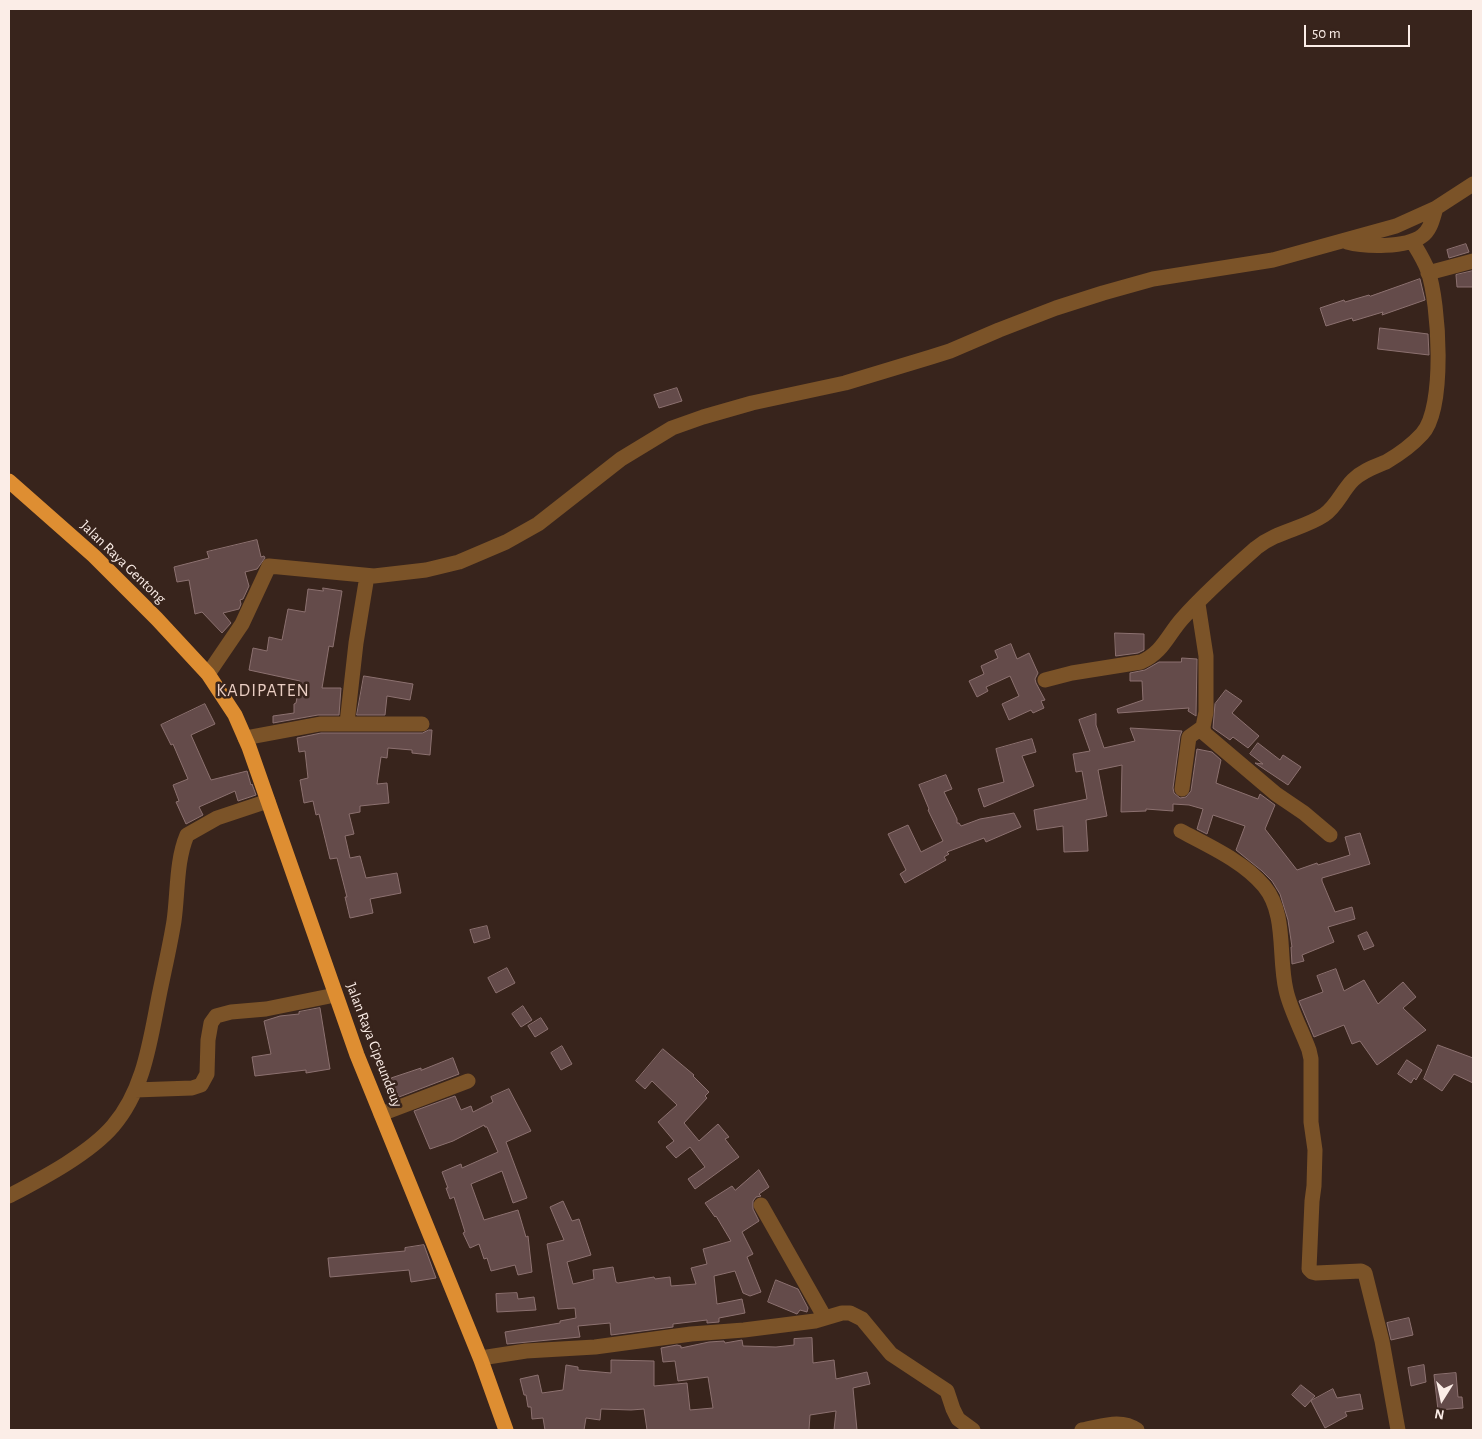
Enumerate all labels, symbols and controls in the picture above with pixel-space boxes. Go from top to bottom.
scale bar [1307,15,1413,47]
text: 50 m [1312,26,1341,41]
street label: Jalan Raya Gentong [76,516,170,608]
district label: KADIPATEN [215,680,311,702]
street label: Jalan Raya Cipeundeuy [342,980,406,1110]
north arrow [1417,1374,1467,1424]
text: N [1433,1406,1445,1422]

